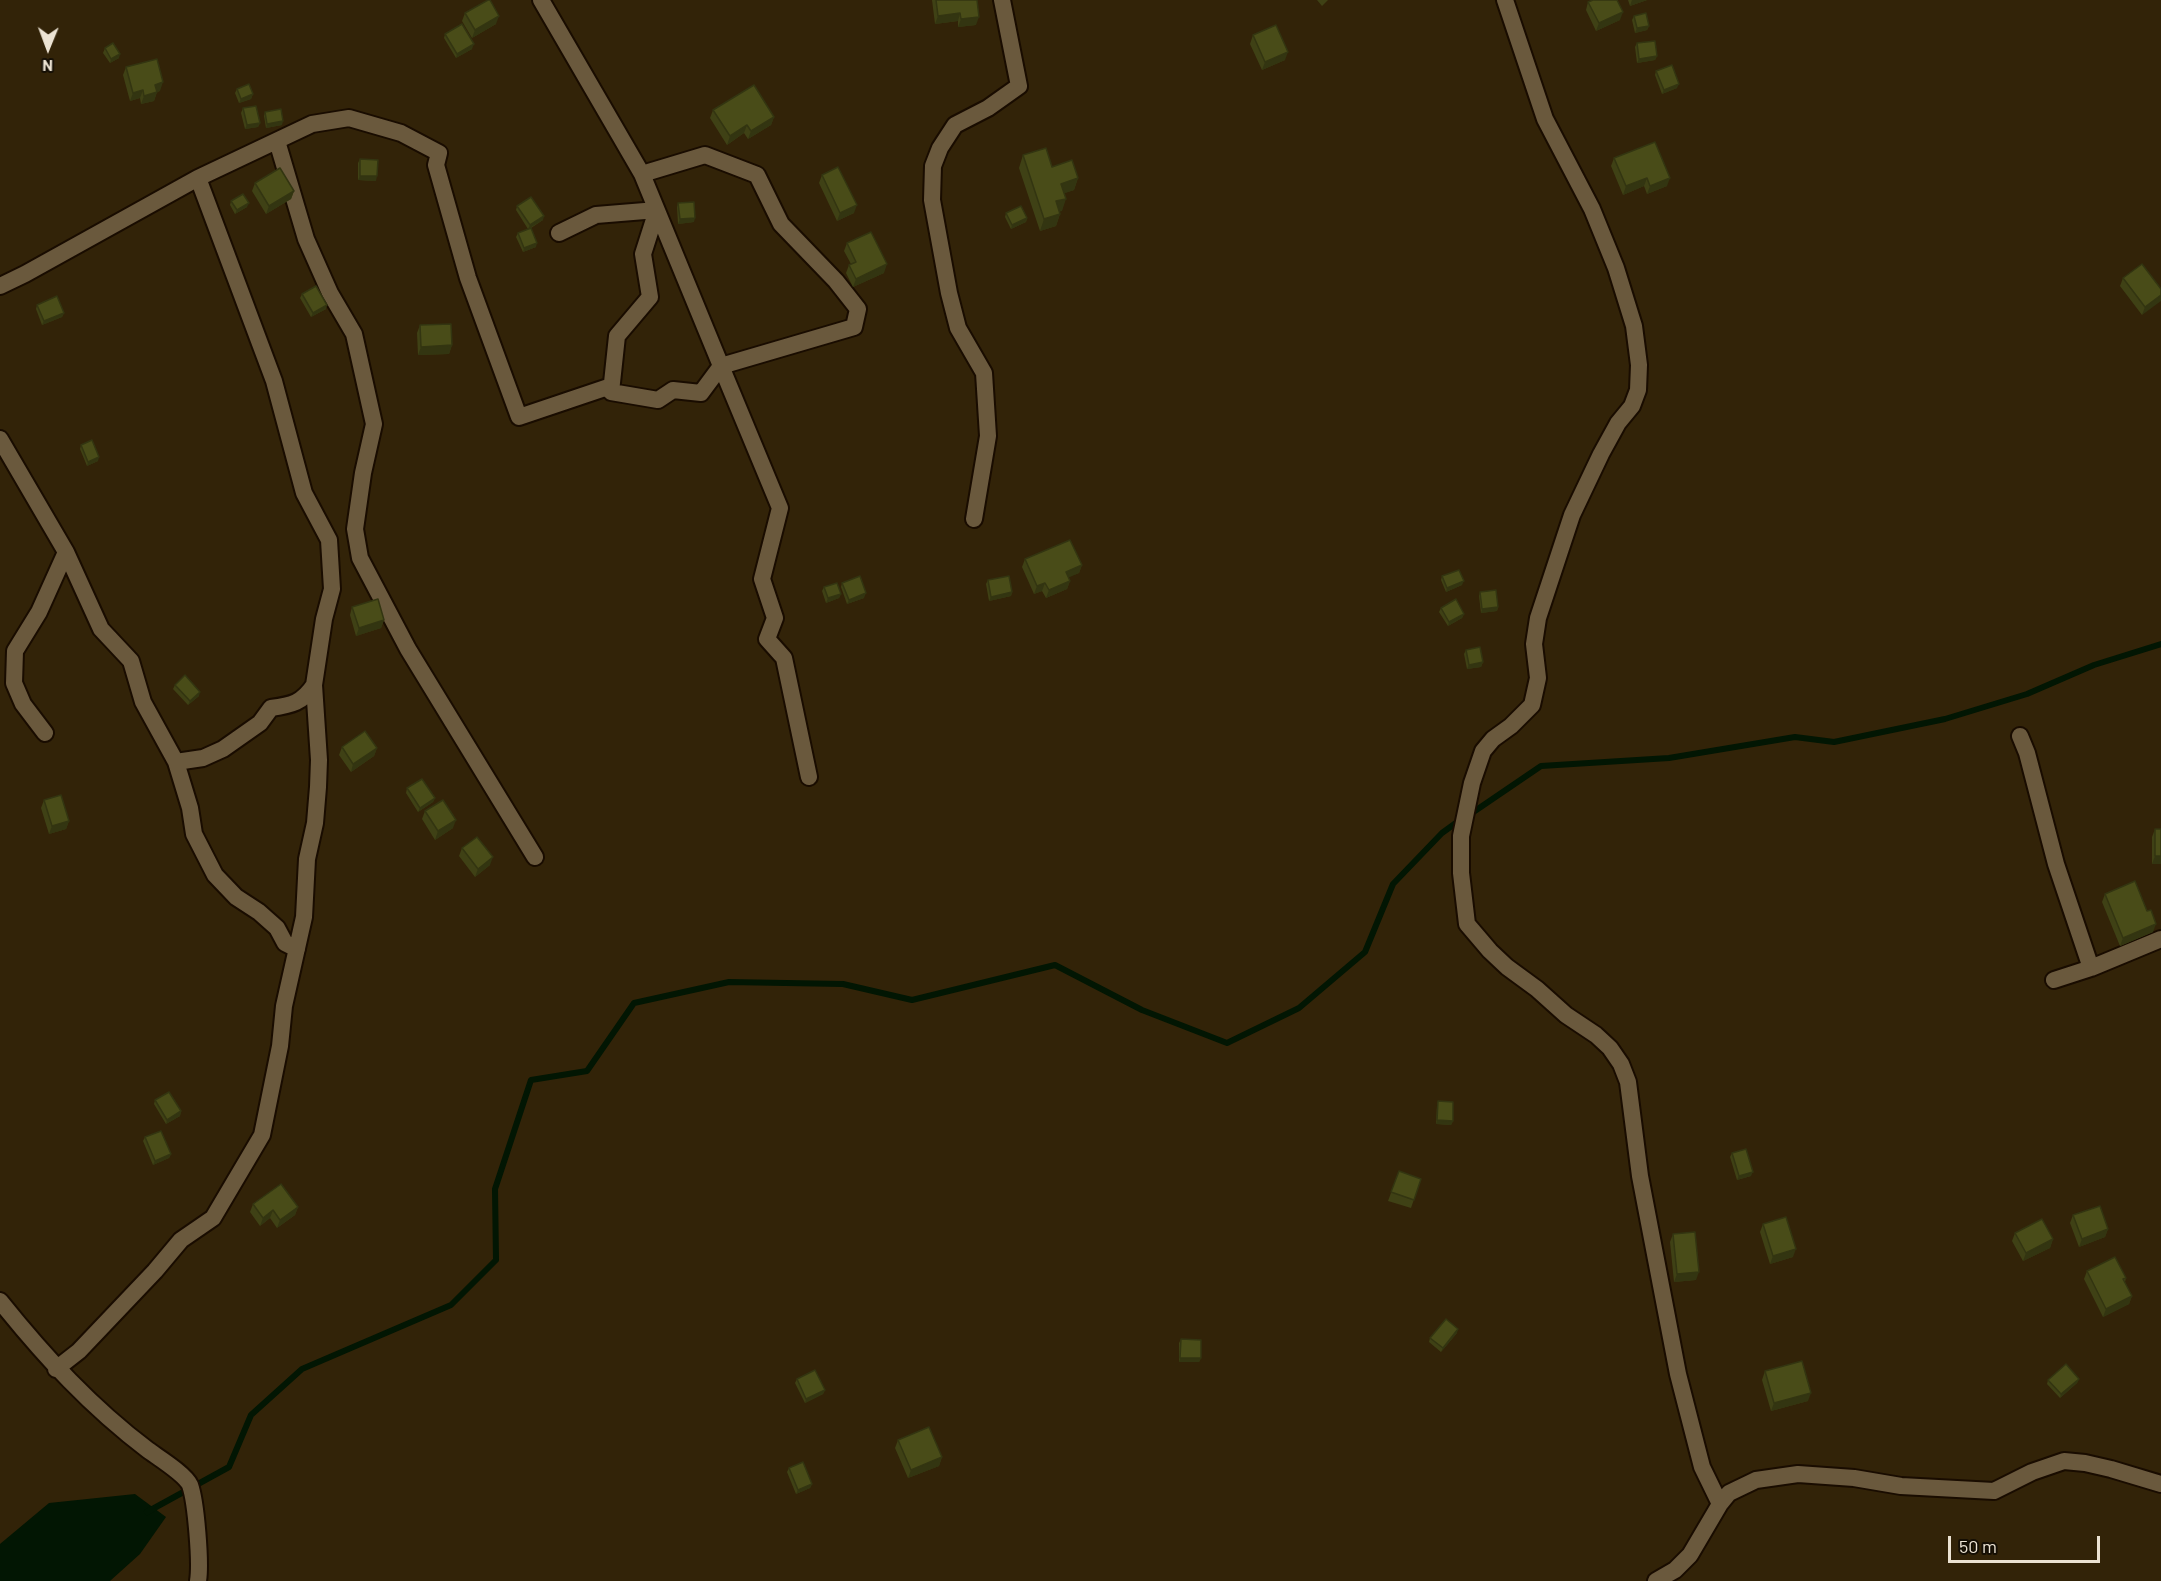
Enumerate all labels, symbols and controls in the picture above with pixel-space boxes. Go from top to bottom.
north arrow [18,18,78,78]
text: N [42,57,53,76]
scale bar [1951,1524,2102,1562]
text: 50 m [1959,1535,1997,1557]

